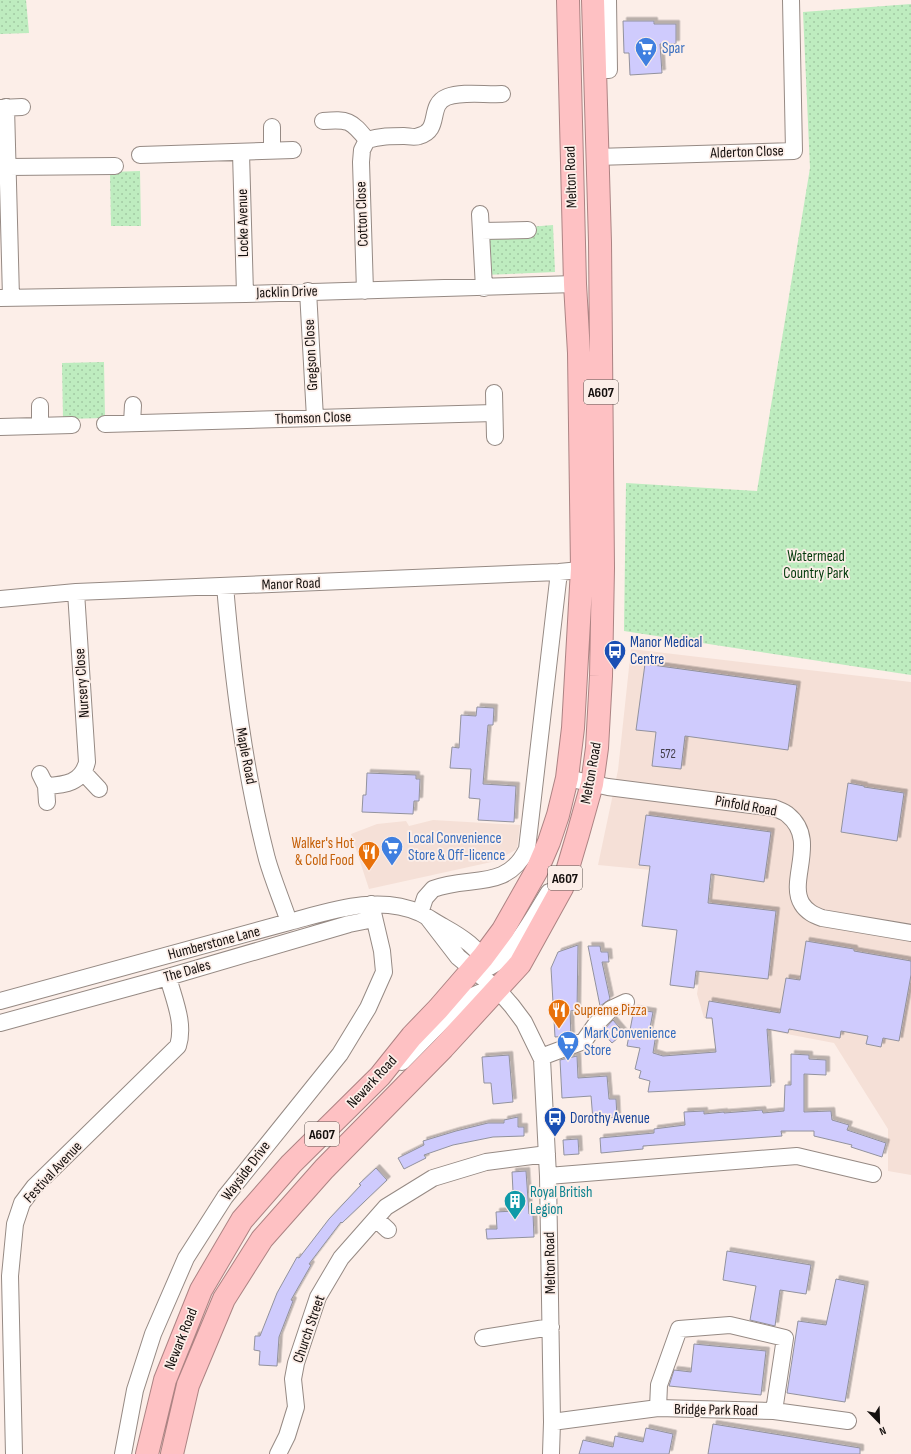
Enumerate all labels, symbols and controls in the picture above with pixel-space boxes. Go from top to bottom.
supermarket icon: Spar [633,35,659,68]
place label: Spar [662,39,685,58]
street label: Alderton Close [709,141,784,163]
street label: Melton Road [560,146,582,208]
street label: Cotton Close [351,181,373,247]
street label: Locke Avenue [233,189,253,257]
street label: Jacklin Drive [255,281,318,303]
street label: Gregson Close [300,319,322,391]
road number: A607 [584,380,618,404]
street label: Thomson Close [275,407,351,429]
park label: Watermead Country Park [783,547,849,583]
street label: Manor Road [261,573,321,595]
place label: Manor Medical Centre [630,633,702,669]
bus stop icon: Manor Medical Centre [602,638,628,671]
street label: Nursery Close [70,648,94,718]
street label: Maple Road [231,726,261,786]
street label: Melton Road [576,741,606,805]
house number: 572 [660,746,676,762]
street label: Pinfold Road [714,791,778,821]
place label: Local Convenience Store & Off-licence [408,829,505,865]
place label: Walker's Hot & Cold Food [292,834,354,870]
supermarket icon: Local Convenience Store & Off-licence [379,834,405,867]
restaurant icon: Walker's Hot & Cold Food [356,839,382,872]
road number: A607 [548,866,582,890]
street label: Humberstone Lane [166,922,262,964]
street label: The Dales [161,955,213,987]
restaurant icon: Supreme Pizza [546,997,572,1030]
place label: Supreme Pizza [574,1001,647,1020]
place label: Mark Convenience Store [584,1024,676,1060]
supermarket icon: Mark Convenience Store [555,1029,581,1062]
street label: Newark Road [343,1052,401,1112]
bus stop icon: Dorothy Avenue [542,1105,568,1138]
place label: Dorothy Avenue [570,1109,650,1128]
road number: A607 [305,1122,339,1146]
street label: Festival Avenue [20,1137,86,1207]
street label: Wayside Drive [217,1137,275,1205]
place label: Royal British Legion [530,1183,592,1219]
building icon: Royal British Legion [502,1188,528,1221]
street label: Melton Road [540,1232,560,1294]
street label: Church Street [289,1292,330,1365]
street label: Newark Road [160,1305,202,1373]
street label: Bridge Park Road [674,1400,758,1420]
north arrow [859,1402,899,1442]
text: N [877,1424,888,1438]

